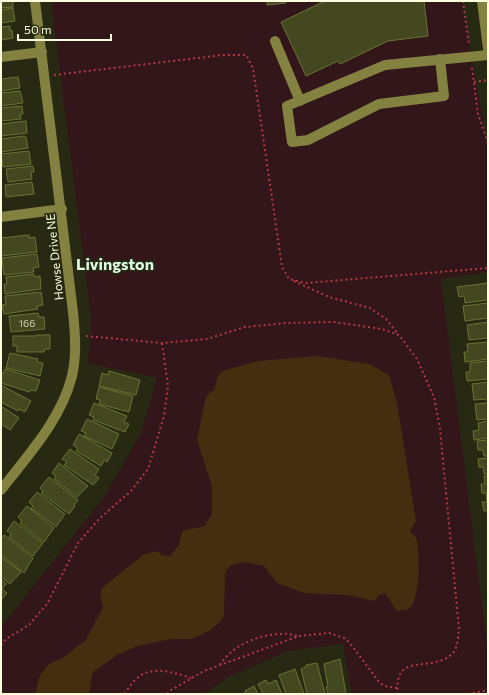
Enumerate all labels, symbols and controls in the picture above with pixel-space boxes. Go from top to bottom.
scale bar [18,16,111,42]
text: 50 m [24,22,52,36]
street label: Howse Drive NE [42,213,66,301]
district label: Livingston [76,254,154,273]
house number: 166 [19,317,35,329]

